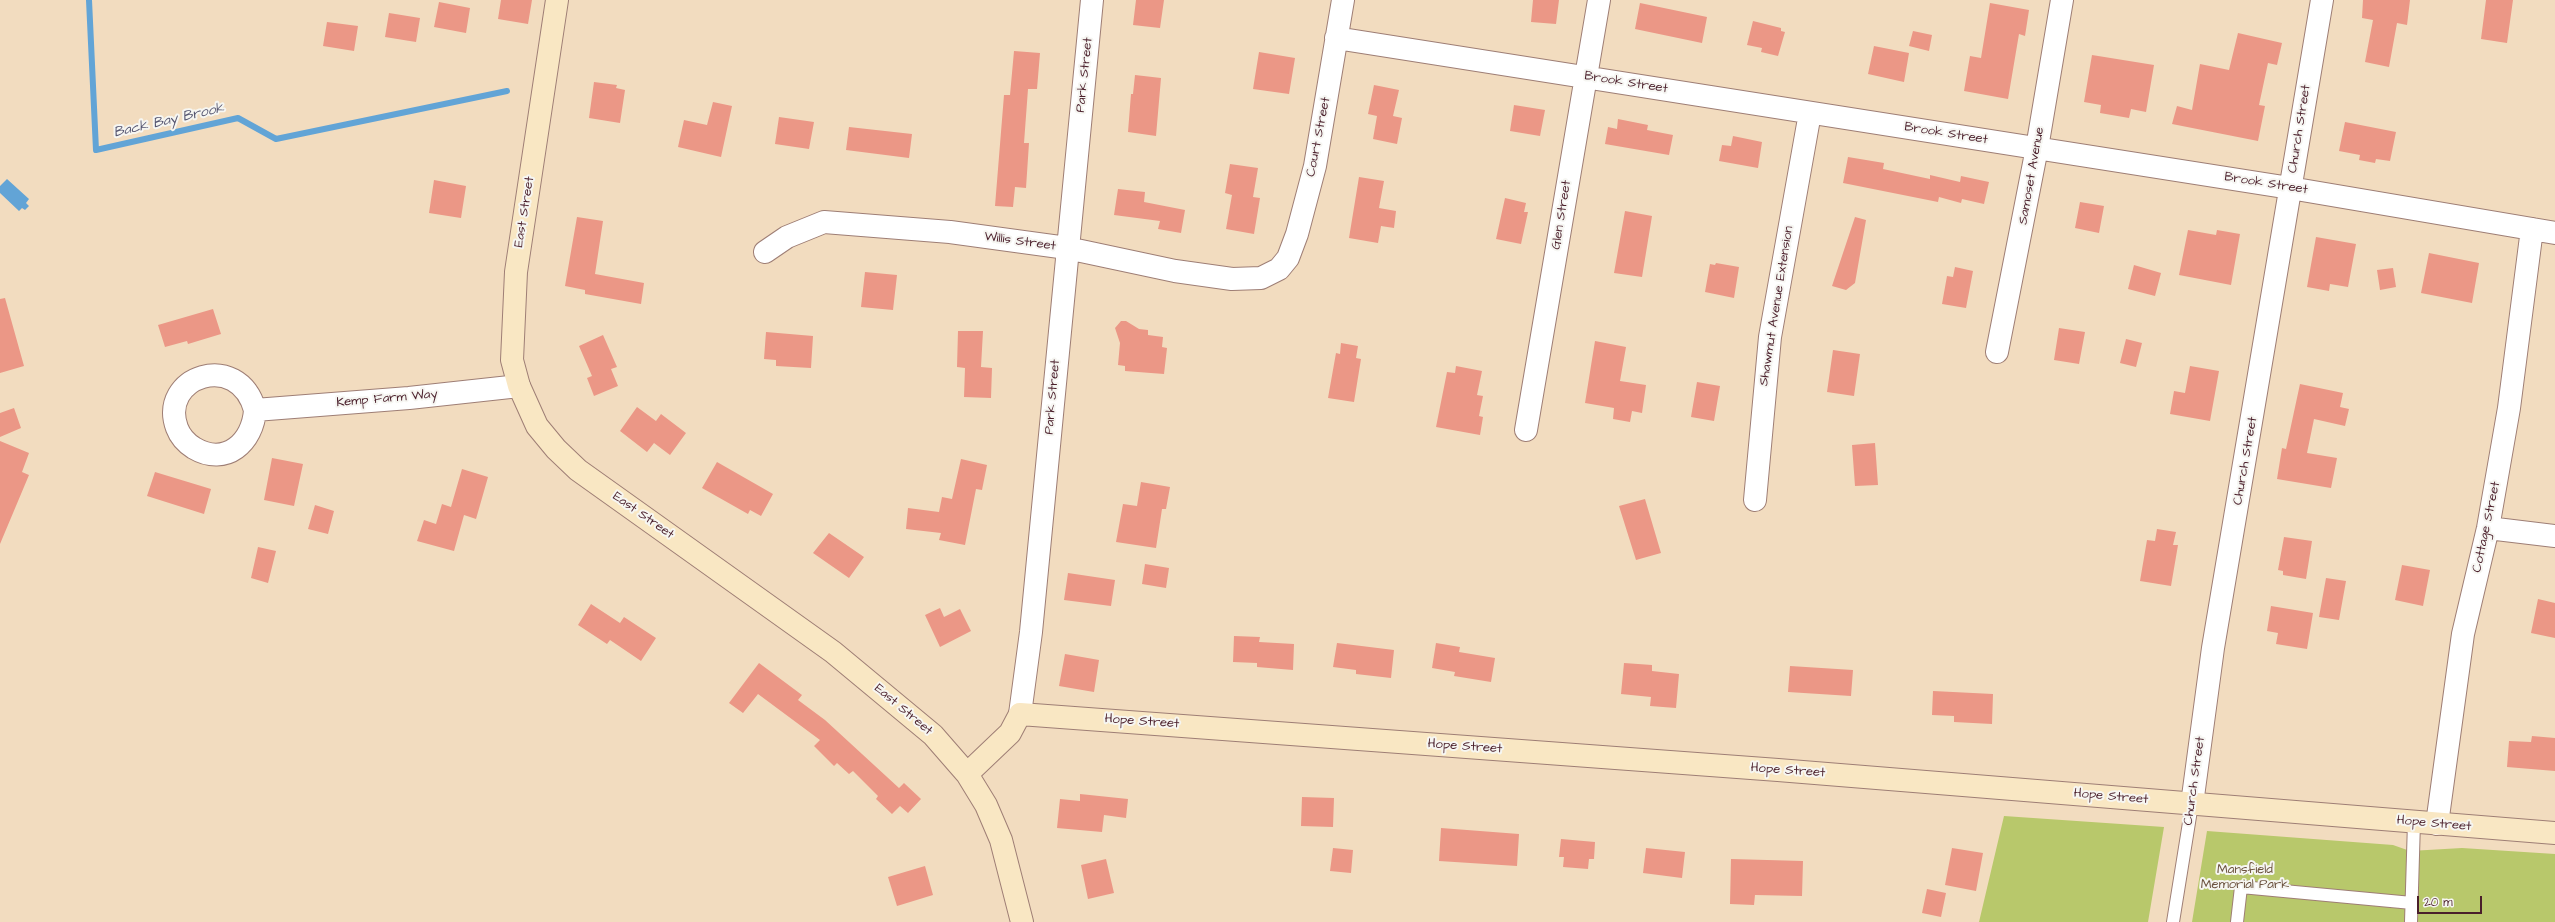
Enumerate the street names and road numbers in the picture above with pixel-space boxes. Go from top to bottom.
street label: Park Street [1073,37,1097,113]
street label: Brook Street [1583,69,1669,97]
street label: Church Street [2285,84,2315,174]
street label: Court Street [1304,96,1334,178]
street label: Brook Street [1903,120,1989,148]
street label: Samoset Avenue [2016,126,2048,226]
street label: Brook Street [2223,170,2309,198]
street label: East Street [512,176,538,248]
street label: Glen Street [1549,179,1575,251]
street label: Shawmut Avenue Extension [1757,225,1797,387]
street label: Willis Street [983,229,1057,255]
street label: Park Street [1042,359,1064,435]
street label: Kemp Farm Way [336,387,438,411]
street label: Church Street [2231,416,2261,506]
street label: Cottage Street [2470,480,2504,574]
street label: East Street [609,489,677,543]
street label: East Street [871,681,935,739]
street label: Hope Street [1104,712,1180,732]
street label: Church Street [2181,736,2209,826]
street label: Hope Street [1427,737,1503,757]
street label: Hope Street [1750,761,1826,781]
street label: Hope Street [2073,786,2149,808]
street label: Hope Street [2396,813,2472,835]

